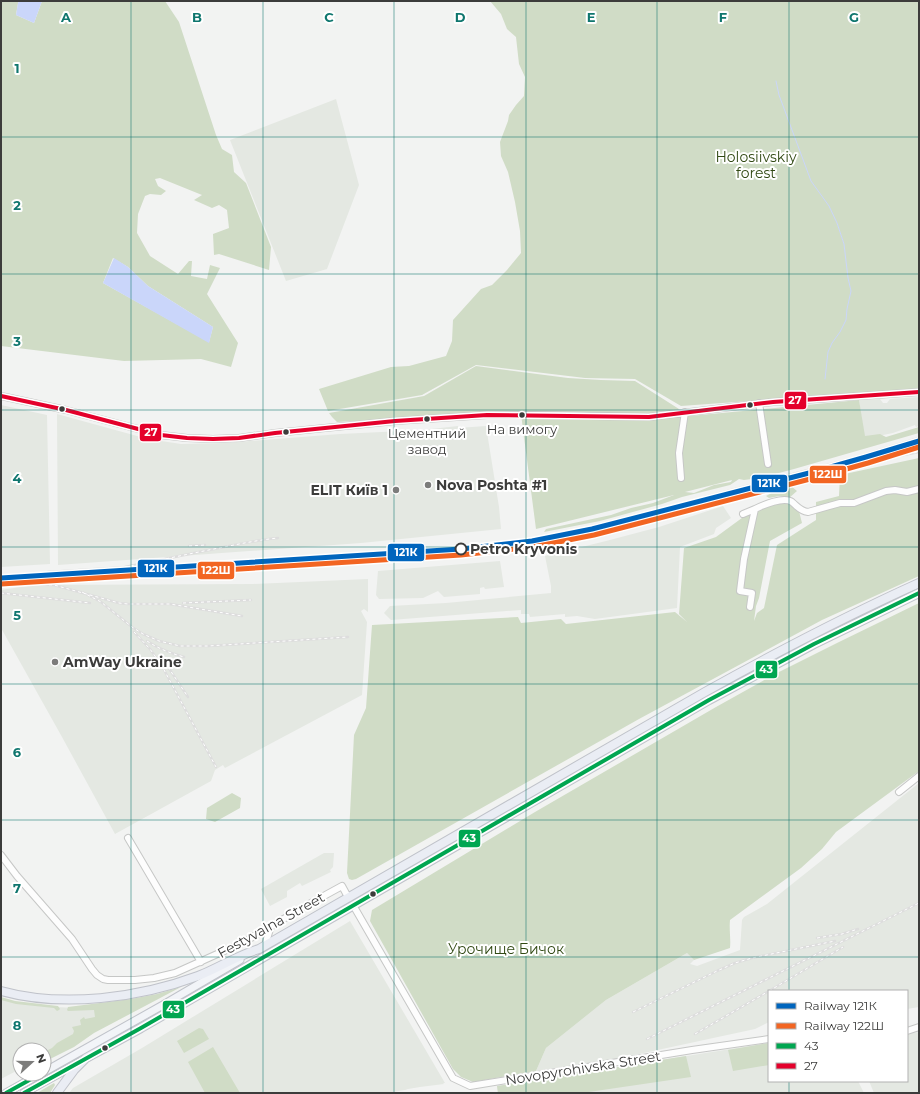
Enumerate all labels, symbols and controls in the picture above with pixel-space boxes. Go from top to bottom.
text: A [60,9,72,25]
text: B [192,9,202,25]
text: C [324,9,334,25]
text: D [455,9,466,25]
text: E [587,9,596,25]
text: F [719,9,727,25]
text: G [849,9,859,25]
text: 1 [14,60,20,76]
park label: Holosiivskiy forest [715,148,797,182]
text: 2 [13,197,21,213]
text: 3 [12,333,21,349]
line badge: 27 [784,391,807,410]
text: 27 [788,393,802,407]
unlabelled marker [745,400,755,410]
unlabelled marker [57,404,67,414]
marker: На вимогу [517,410,527,420]
marker: Цементний завод [422,414,432,424]
place label: На вимогу [487,421,558,437]
line badge: 27 [139,423,162,442]
text: 27 [144,425,158,439]
place label: Цементний завод [388,425,466,457]
unlabelled marker [281,427,291,437]
line badge: 122Ш [809,465,847,484]
text: 122Ш [813,467,843,481]
text: 4 [13,470,22,486]
line badge: 121К [751,474,788,493]
place label: Nova Poshta #1 [436,476,547,494]
text: 121К [757,476,781,490]
marker: Nova Poshta #1 [423,480,433,490]
place label: ELIT Київ 1 [310,481,388,499]
marker: ELIT Київ 1 [391,485,401,495]
place label: Petro Kryvonis [470,540,578,558]
marker: Petro Kryvonis [454,542,468,556]
line badge: 121К [387,543,425,562]
text: 121К [394,545,418,559]
line badge: 121К [137,559,175,578]
text: 121К [144,561,168,575]
line badge: 122Ш [197,561,235,580]
text: 122Ш [201,563,231,577]
text: 5 [13,607,21,623]
place label: AmWay Ukraine [62,653,182,671]
marker: AmWay Ukraine [50,657,60,667]
line badge: 43 [755,660,778,679]
text: 43 [759,662,773,676]
text: 6 [13,744,22,760]
line badge: 43 [458,829,481,848]
text: 43 [462,831,476,845]
text: 7 [13,880,21,896]
street label: Festyvalna Street [214,888,328,962]
unlabelled marker [368,889,378,899]
park label: Урочище Бичок [448,940,564,958]
legend [768,990,908,1082]
text: Railway 121К [804,998,877,1013]
line badge: 43 [162,1000,185,1019]
text: 43 [166,1002,180,1016]
text: 8 [13,1017,22,1033]
text: Railway 122Ш [804,1018,884,1033]
text: 43 [804,1038,819,1053]
north arrow [12,1042,52,1082]
unlabelled marker [100,1043,110,1053]
street label: Novopyrohivska Street [504,1047,662,1089]
text: N [33,1052,49,1065]
text: 27 [804,1058,818,1073]

